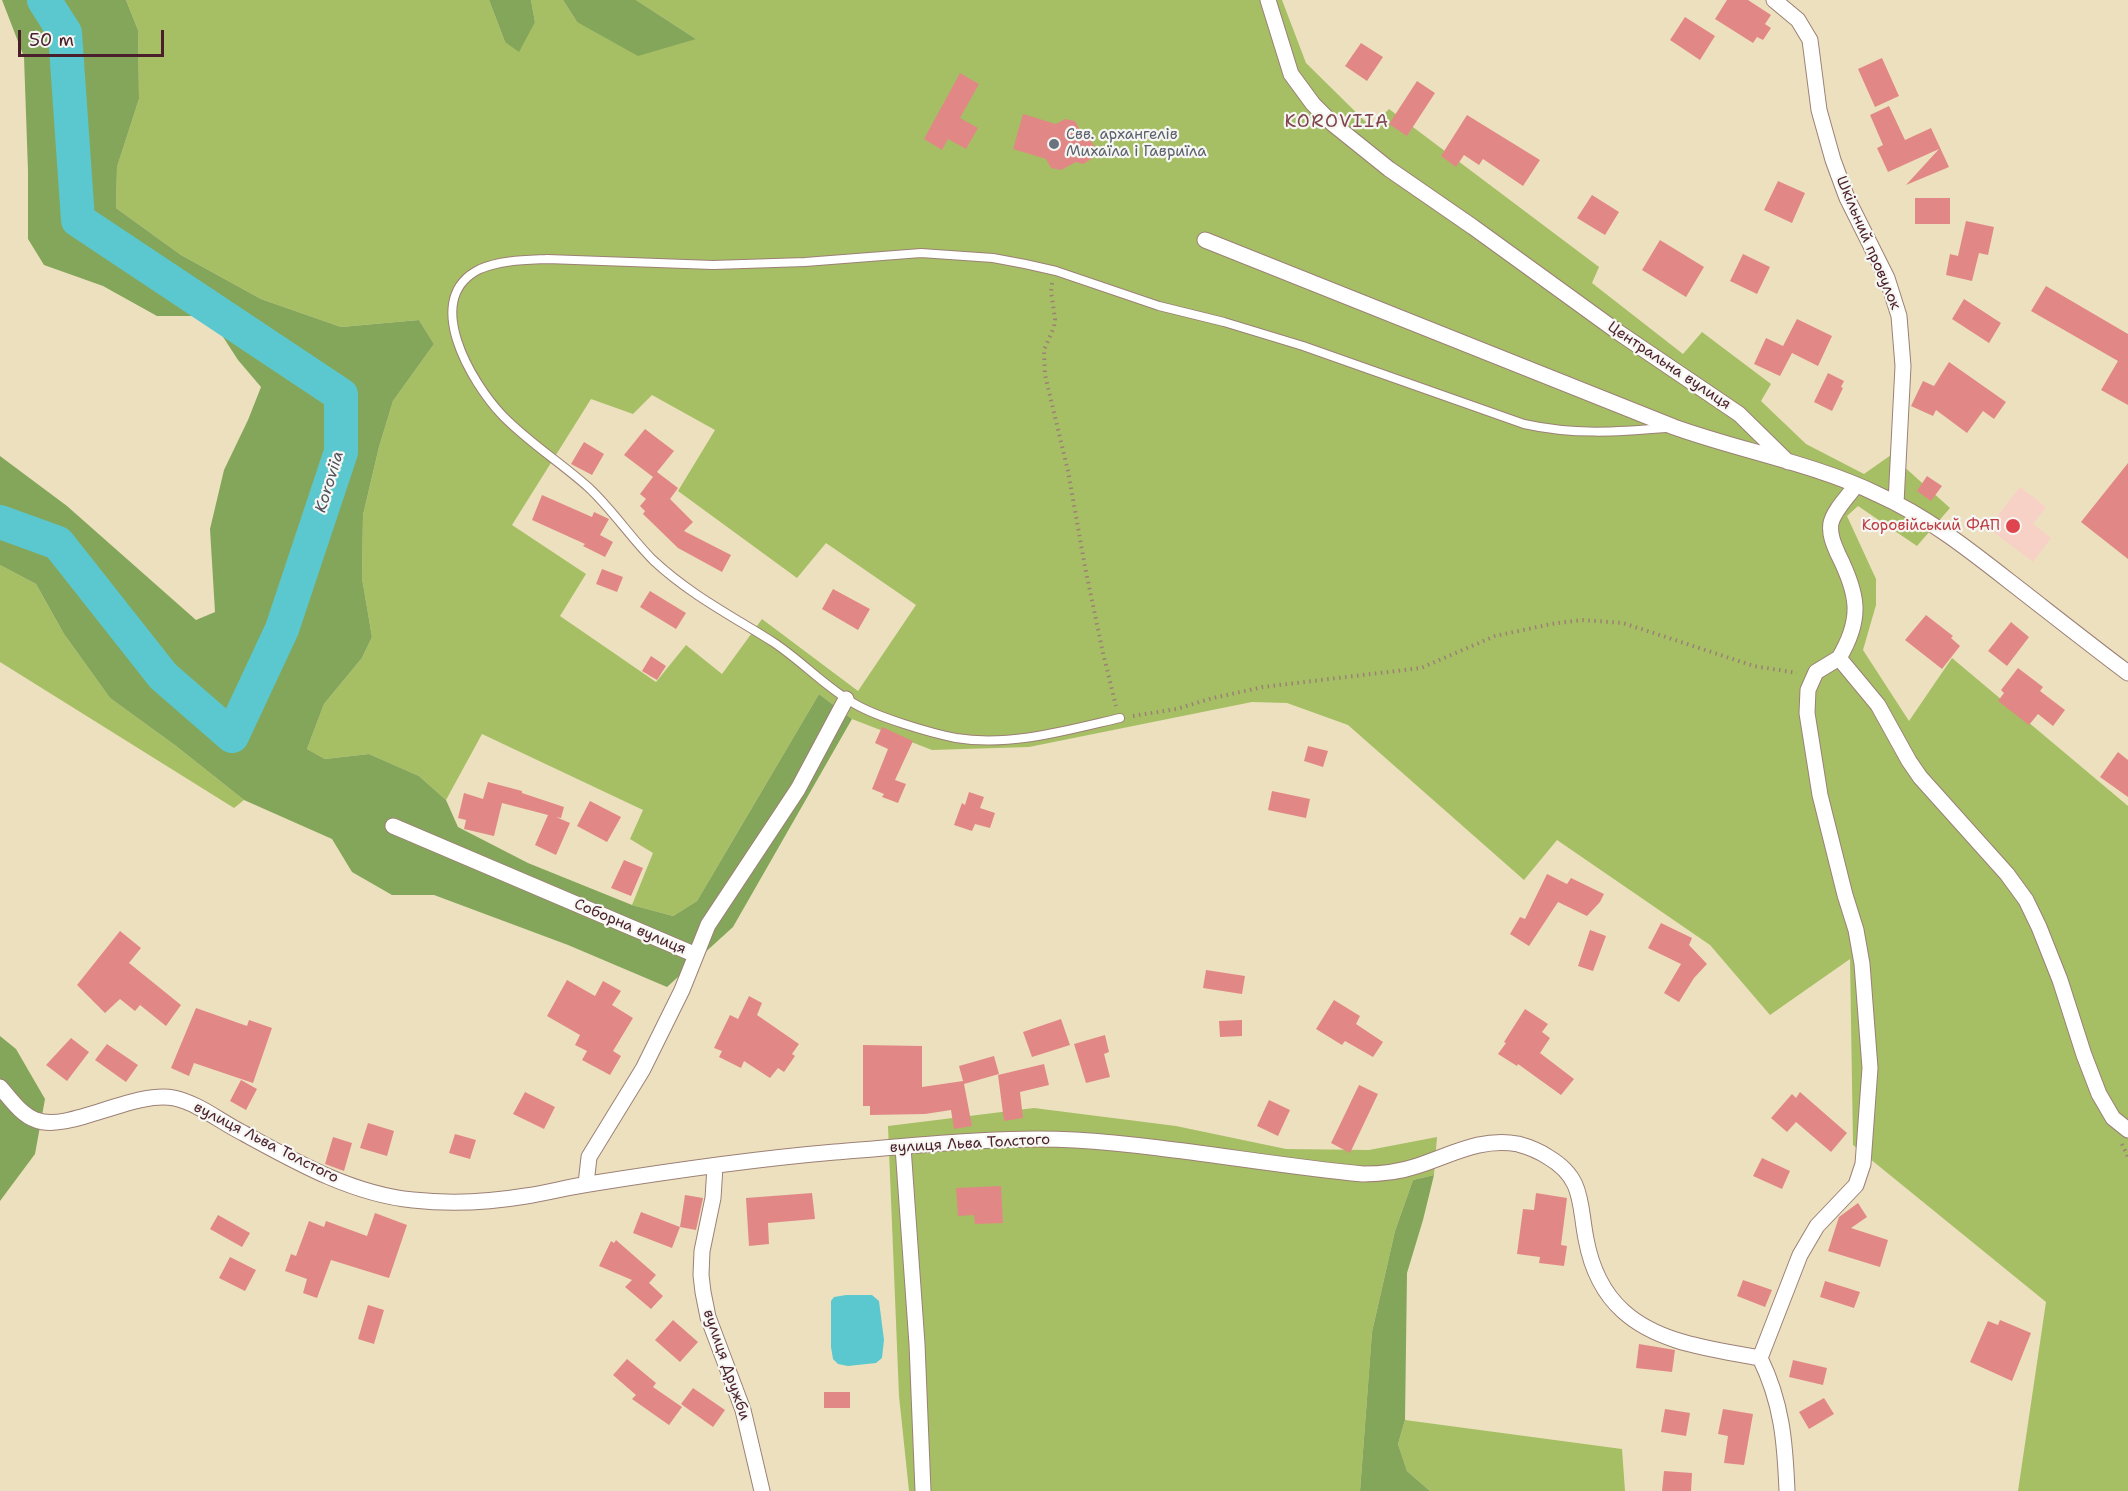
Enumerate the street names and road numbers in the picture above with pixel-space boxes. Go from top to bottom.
street label: Шкільний провулок [1832,173,1904,313]
street label: Центральна вулиця [1604,318,1734,414]
street label: Соборна вулиця [571,895,689,959]
street label: вулиця Льва Толстого [190,1099,342,1187]
street label: вулиця Льва Толстого [889,1131,1051,1157]
street label: вулиця Дружби [699,1307,753,1423]

